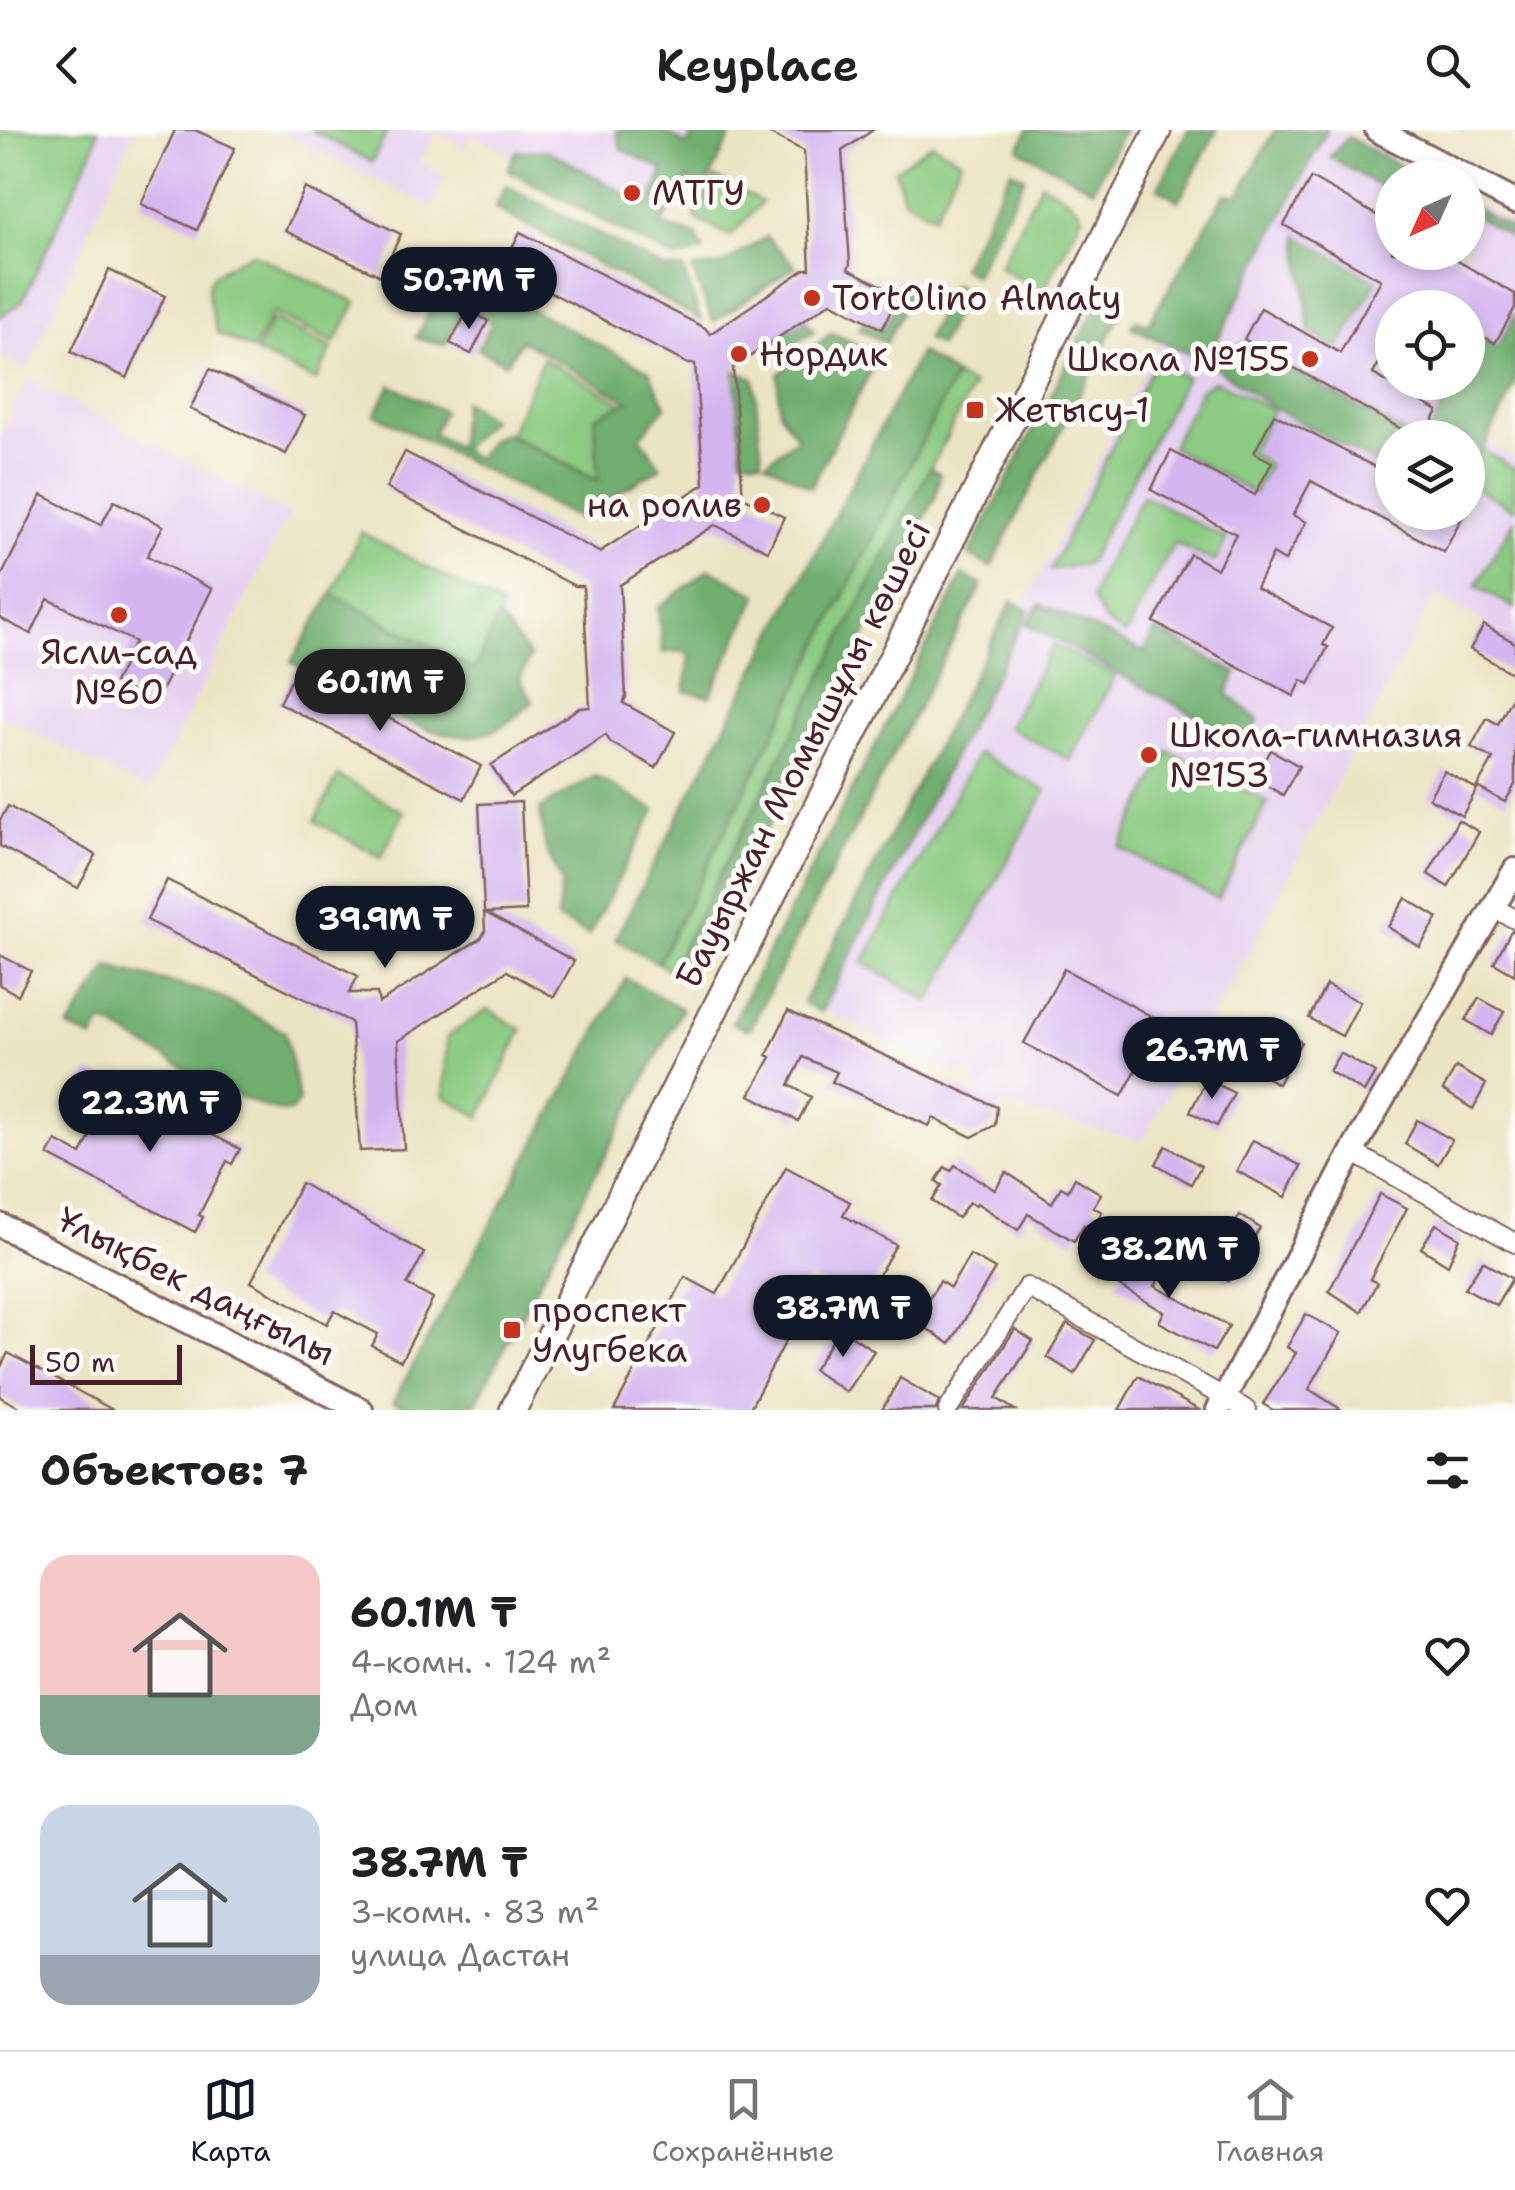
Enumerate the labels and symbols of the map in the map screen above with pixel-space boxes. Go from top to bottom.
north arrow [1375,160,1485,270]
place label: МТГУ [652,169,745,216]
marker: МТГУ [621,182,643,204]
pin: 50.7M ₸ [377,247,561,332]
place label: TortOlino Almaty [832,274,1122,321]
marker: TortOlino Almaty [801,287,823,309]
place label: Нордик [759,330,888,377]
place label: Школа №155 [1067,335,1290,382]
marker: Нордик [728,343,750,365]
marker: Школа №155 [1299,348,1321,370]
place label: Жетысу-1 [995,386,1150,433]
marker: Жетысу-1 [964,399,986,421]
place label: на ролив [587,481,742,528]
marker: на ролив [751,494,773,516]
street label: Бауыржан Момышұлы көшесі [664,512,941,996]
marker: Ясли-сад №60 [108,604,130,626]
place label: Ясли-сад №60 [41,628,197,715]
pin: 60.1M ₸ [288,649,472,734]
place label: Школа-гимназия №153 [1169,711,1463,798]
marker: Школа-гимназия №153 [1138,744,1160,766]
pin: 39.9M ₸ [293,886,477,971]
pin: 26.7M ₸ [1120,1017,1304,1102]
pin: 22.3M ₸ [58,1070,242,1155]
street label: Ұлықбек даңғылы [49,1195,343,1376]
pin: 38.2M ₸ [1077,1216,1261,1301]
pin: 38.7M ₸ [751,1275,935,1360]
place label: проспект Улугбека [532,1286,687,1373]
marker: проспект Улугбека [501,1319,523,1341]
scale bar [30,1340,182,1384]

